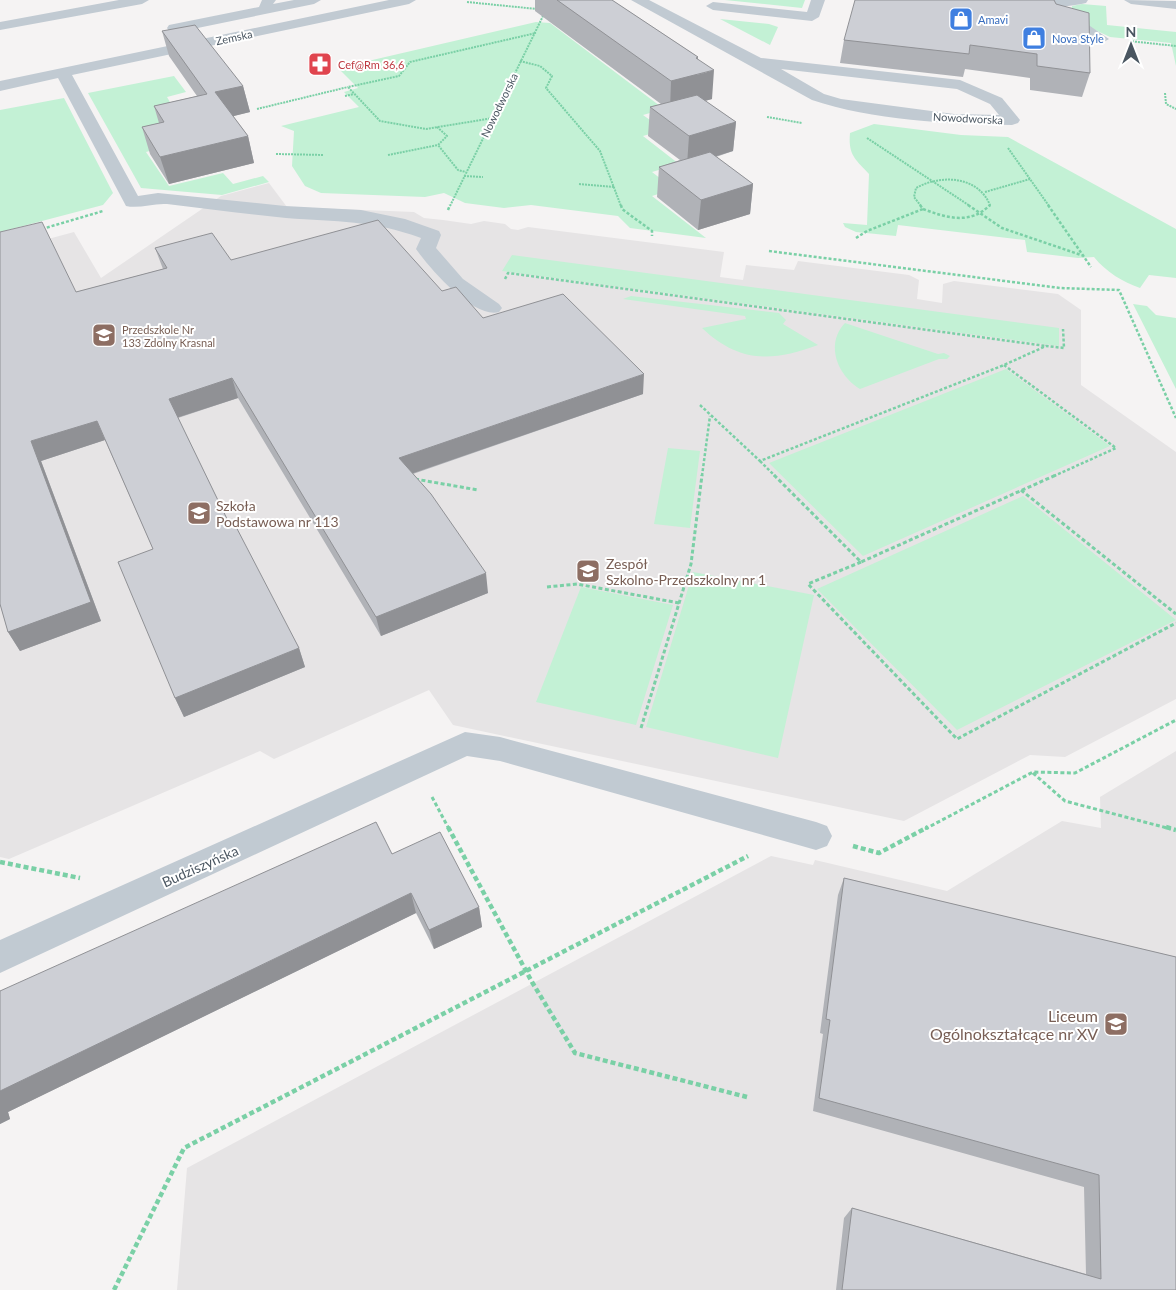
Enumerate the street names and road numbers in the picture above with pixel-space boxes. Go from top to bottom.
street label: Zemska [215,27,253,47]
street label: Nowodworska [478,71,520,139]
street label: Nowodworska [933,110,1003,126]
street label: Budziszyńska [159,842,241,890]

